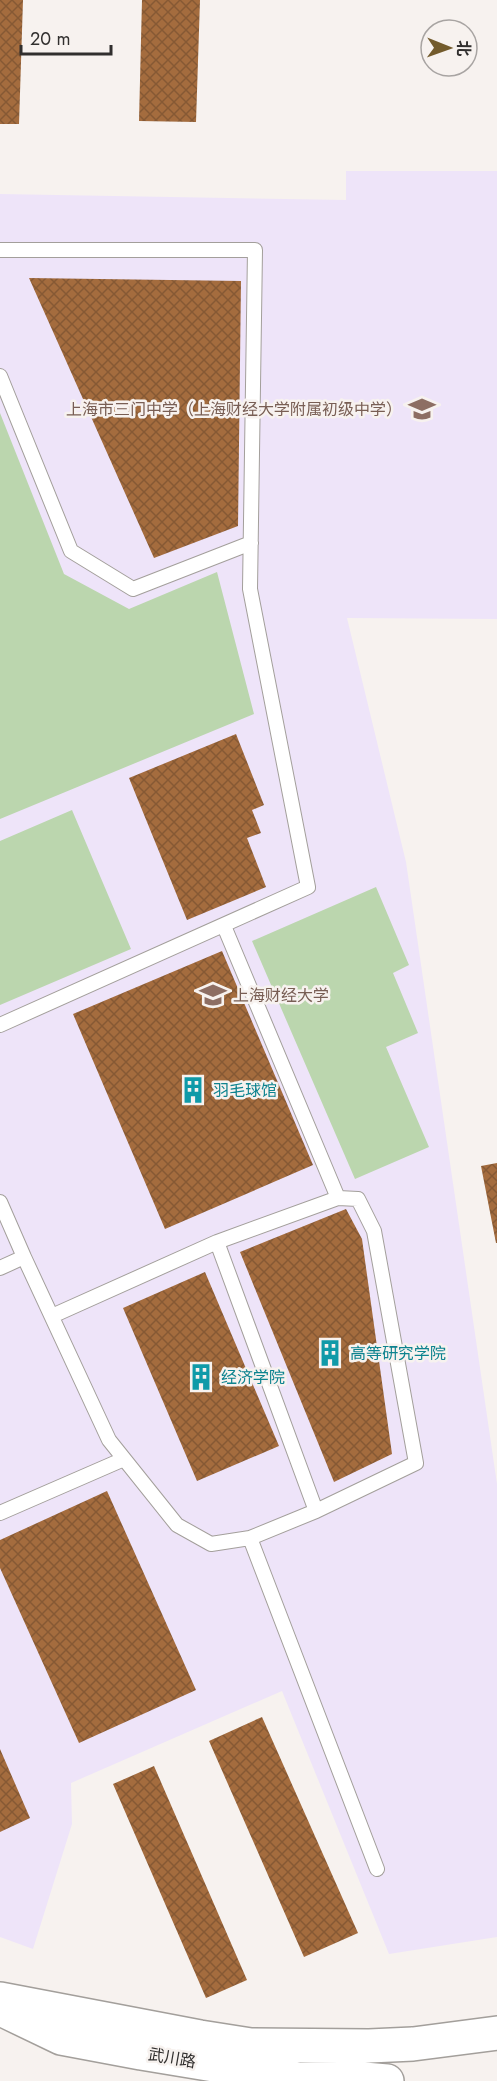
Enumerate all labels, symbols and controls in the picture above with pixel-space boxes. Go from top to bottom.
scale bar [21,18,111,56]
north arrow [419,18,479,78]
text: 20 m [30,26,70,52]
text: 北 [452,40,475,56]
school or university icon: 上海市三门中学（上海财经大学附属初级中学） [407,394,437,424]
place label: 上海市三门中学（上海财经大学附属初级中学） [66,398,402,421]
school or university icon: 上海财经大学 [198,980,228,1010]
place label: 上海财经大学 [233,984,329,1007]
building icon: 羽毛球馆 [178,1075,208,1105]
place label: 羽毛球馆 [213,1079,277,1102]
building icon: 高等研究学院 [315,1338,345,1368]
place label: 高等研究学院 [350,1342,446,1365]
building icon: 经济学院 [186,1362,216,1392]
place label: 经济学院 [221,1366,285,1389]
street label: 武川路 [146,2043,198,2073]

